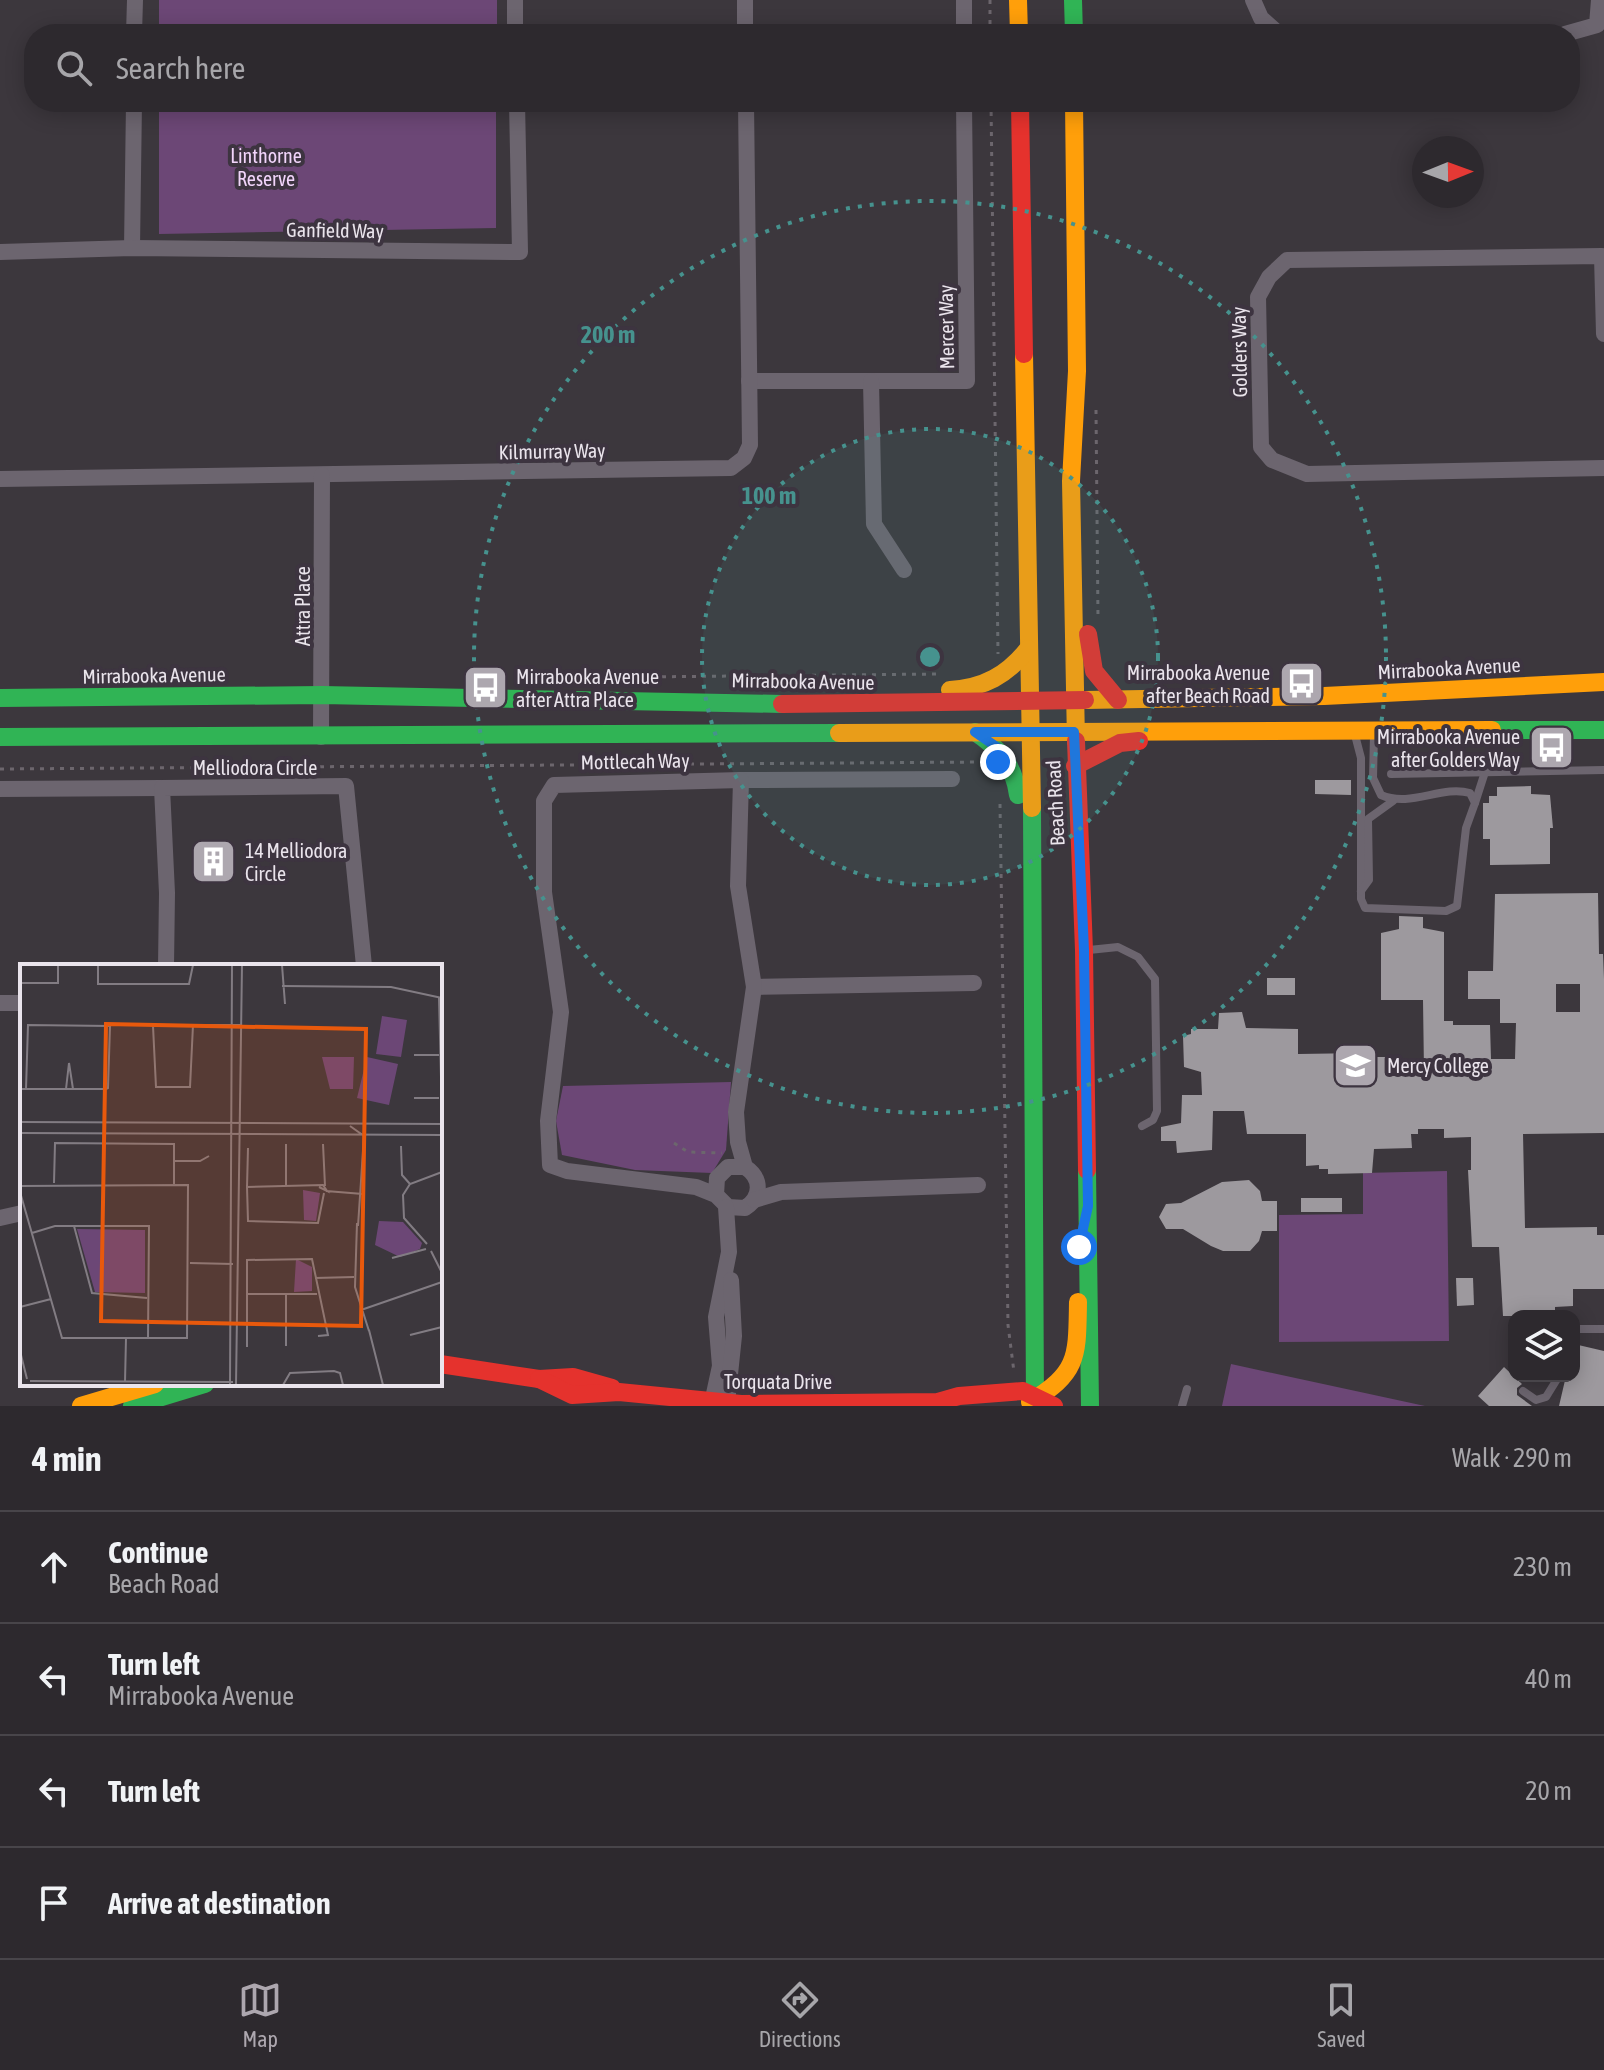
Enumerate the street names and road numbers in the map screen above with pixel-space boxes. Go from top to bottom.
street label: Ganfield Way [286,218,384,242]
street label: Mercer Way [934,284,958,370]
street label: Golders Way [1227,306,1251,398]
street label: Kilmurray Way [498,439,606,463]
street label: Attra Place [291,566,314,646]
street label: Mirrabooka Avenue [1377,653,1521,683]
street label: Mirrabooka Avenue [82,662,226,688]
street label: Mirrabooka Avenue [731,668,875,694]
street label: Mottlecah Way [580,749,690,773]
street label: Melliodora Circle [193,756,317,779]
street label: Beach Road [1041,760,1069,846]
street label: Torquata Drive [724,1370,832,1393]

